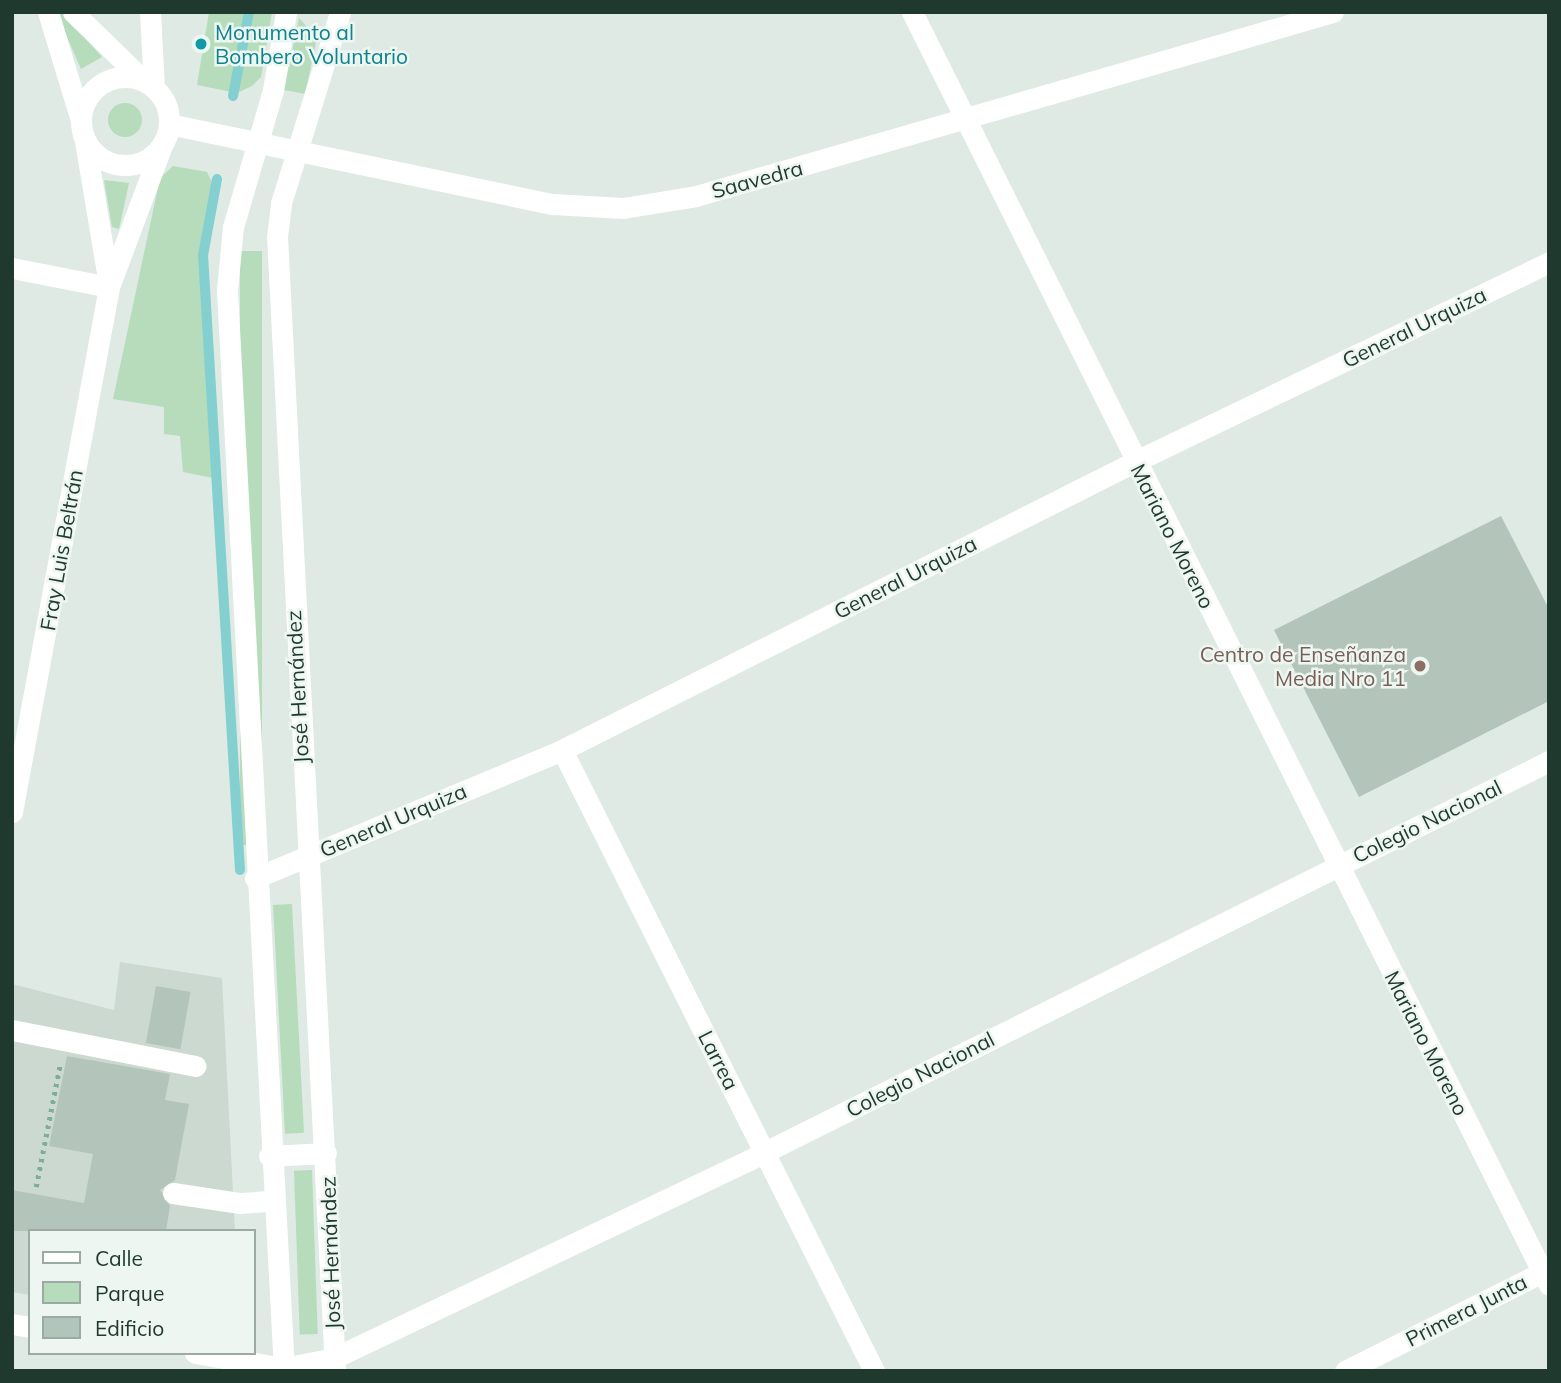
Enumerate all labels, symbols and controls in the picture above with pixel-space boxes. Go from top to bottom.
place label: Monumento al Bombero Voluntario [215,19,408,69]
marker: Monumento al Bombero Voluntario [193,36,209,52]
street label: Saavedra [709,155,805,203]
street label: General Urquiza [1338,281,1490,373]
street label: Mariano Moreno [1126,460,1220,612]
street label: Fray Luis Beltrán [34,468,88,632]
street label: General Urquiza [829,530,981,624]
street label: José Hernández [280,610,314,764]
place label: Centro de Enseñanza Media Nro 11 [1200,641,1406,691]
marker: Centro de Enseñanza Media Nro 11 [1412,658,1428,674]
street label: Colegio Nacional [1348,774,1506,868]
street label: General Urquiza [316,778,470,862]
street label: Mariano Moreno [1380,967,1474,1119]
street label: Larrea [693,1026,745,1094]
street label: Colegio Nacional [842,1026,998,1122]
street label: José Hernández [315,1176,345,1330]
legend [28,1229,256,1355]
text: Calle [95,1245,143,1271]
street label: Primera Junta [1401,1269,1531,1351]
text: Parque [95,1280,164,1306]
text: Edificio [95,1315,164,1341]

